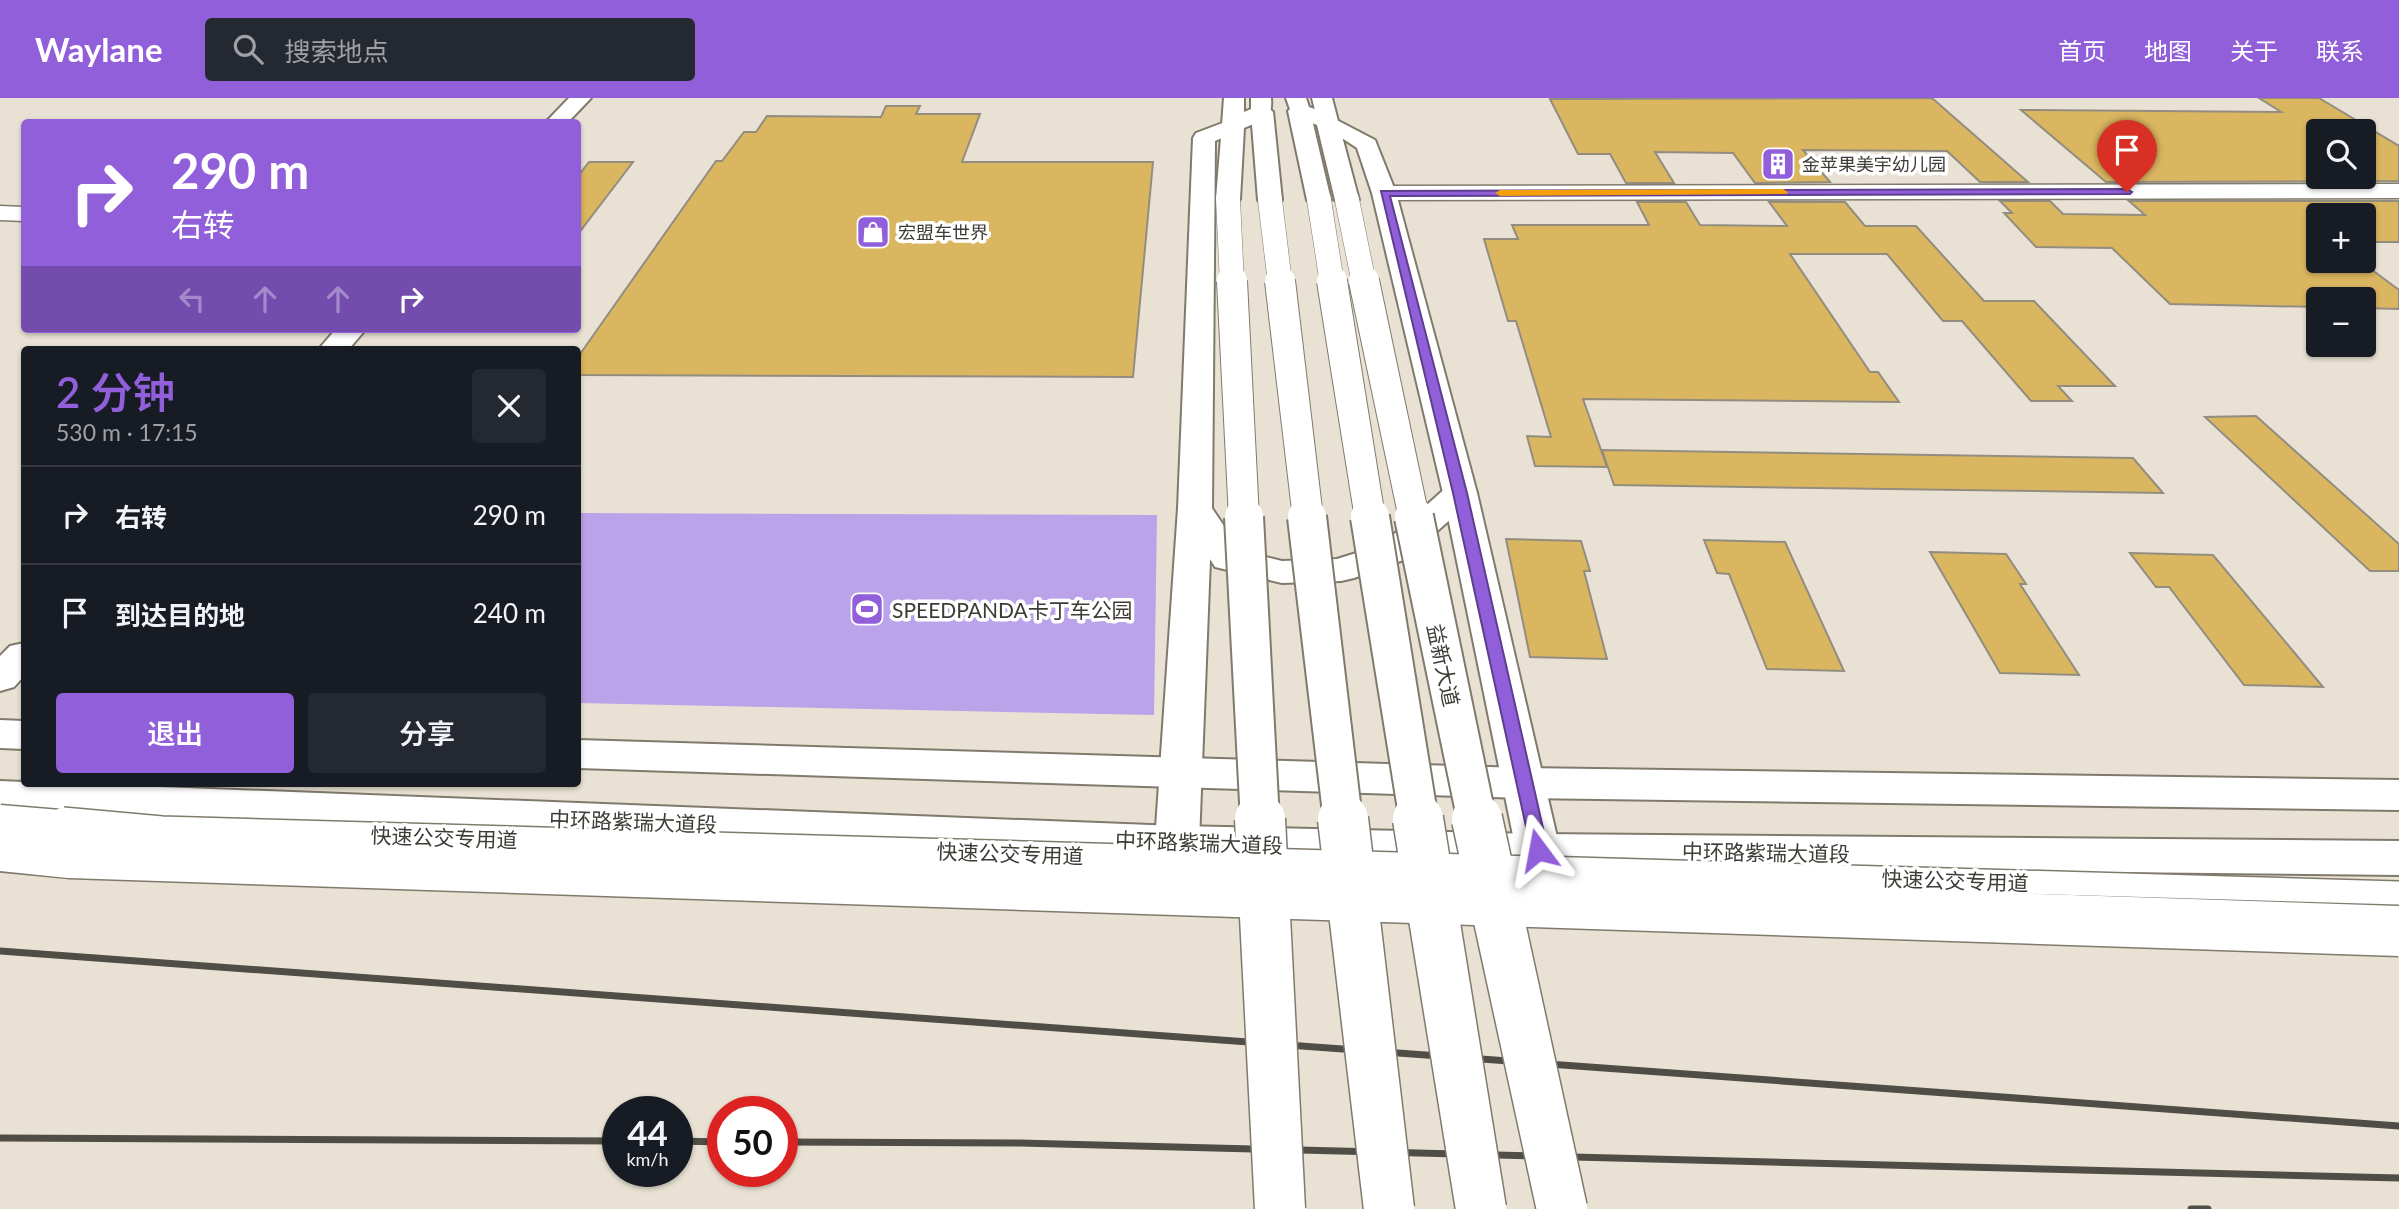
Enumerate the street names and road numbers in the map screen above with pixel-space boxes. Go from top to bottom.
street label: 益新大道 [1423,621,1465,709]
street label: 中环路紫瑞大道段 [549,806,717,836]
street label: 快速公交专用道 [370,822,518,852]
street label: 中环路紫瑞大道段 [1115,827,1283,857]
street label: 快速公交专用道 [936,838,1084,868]
street label: 中环路紫瑞大道段 [1682,838,1850,866]
street label: 快速公交专用道 [1881,865,2029,895]

